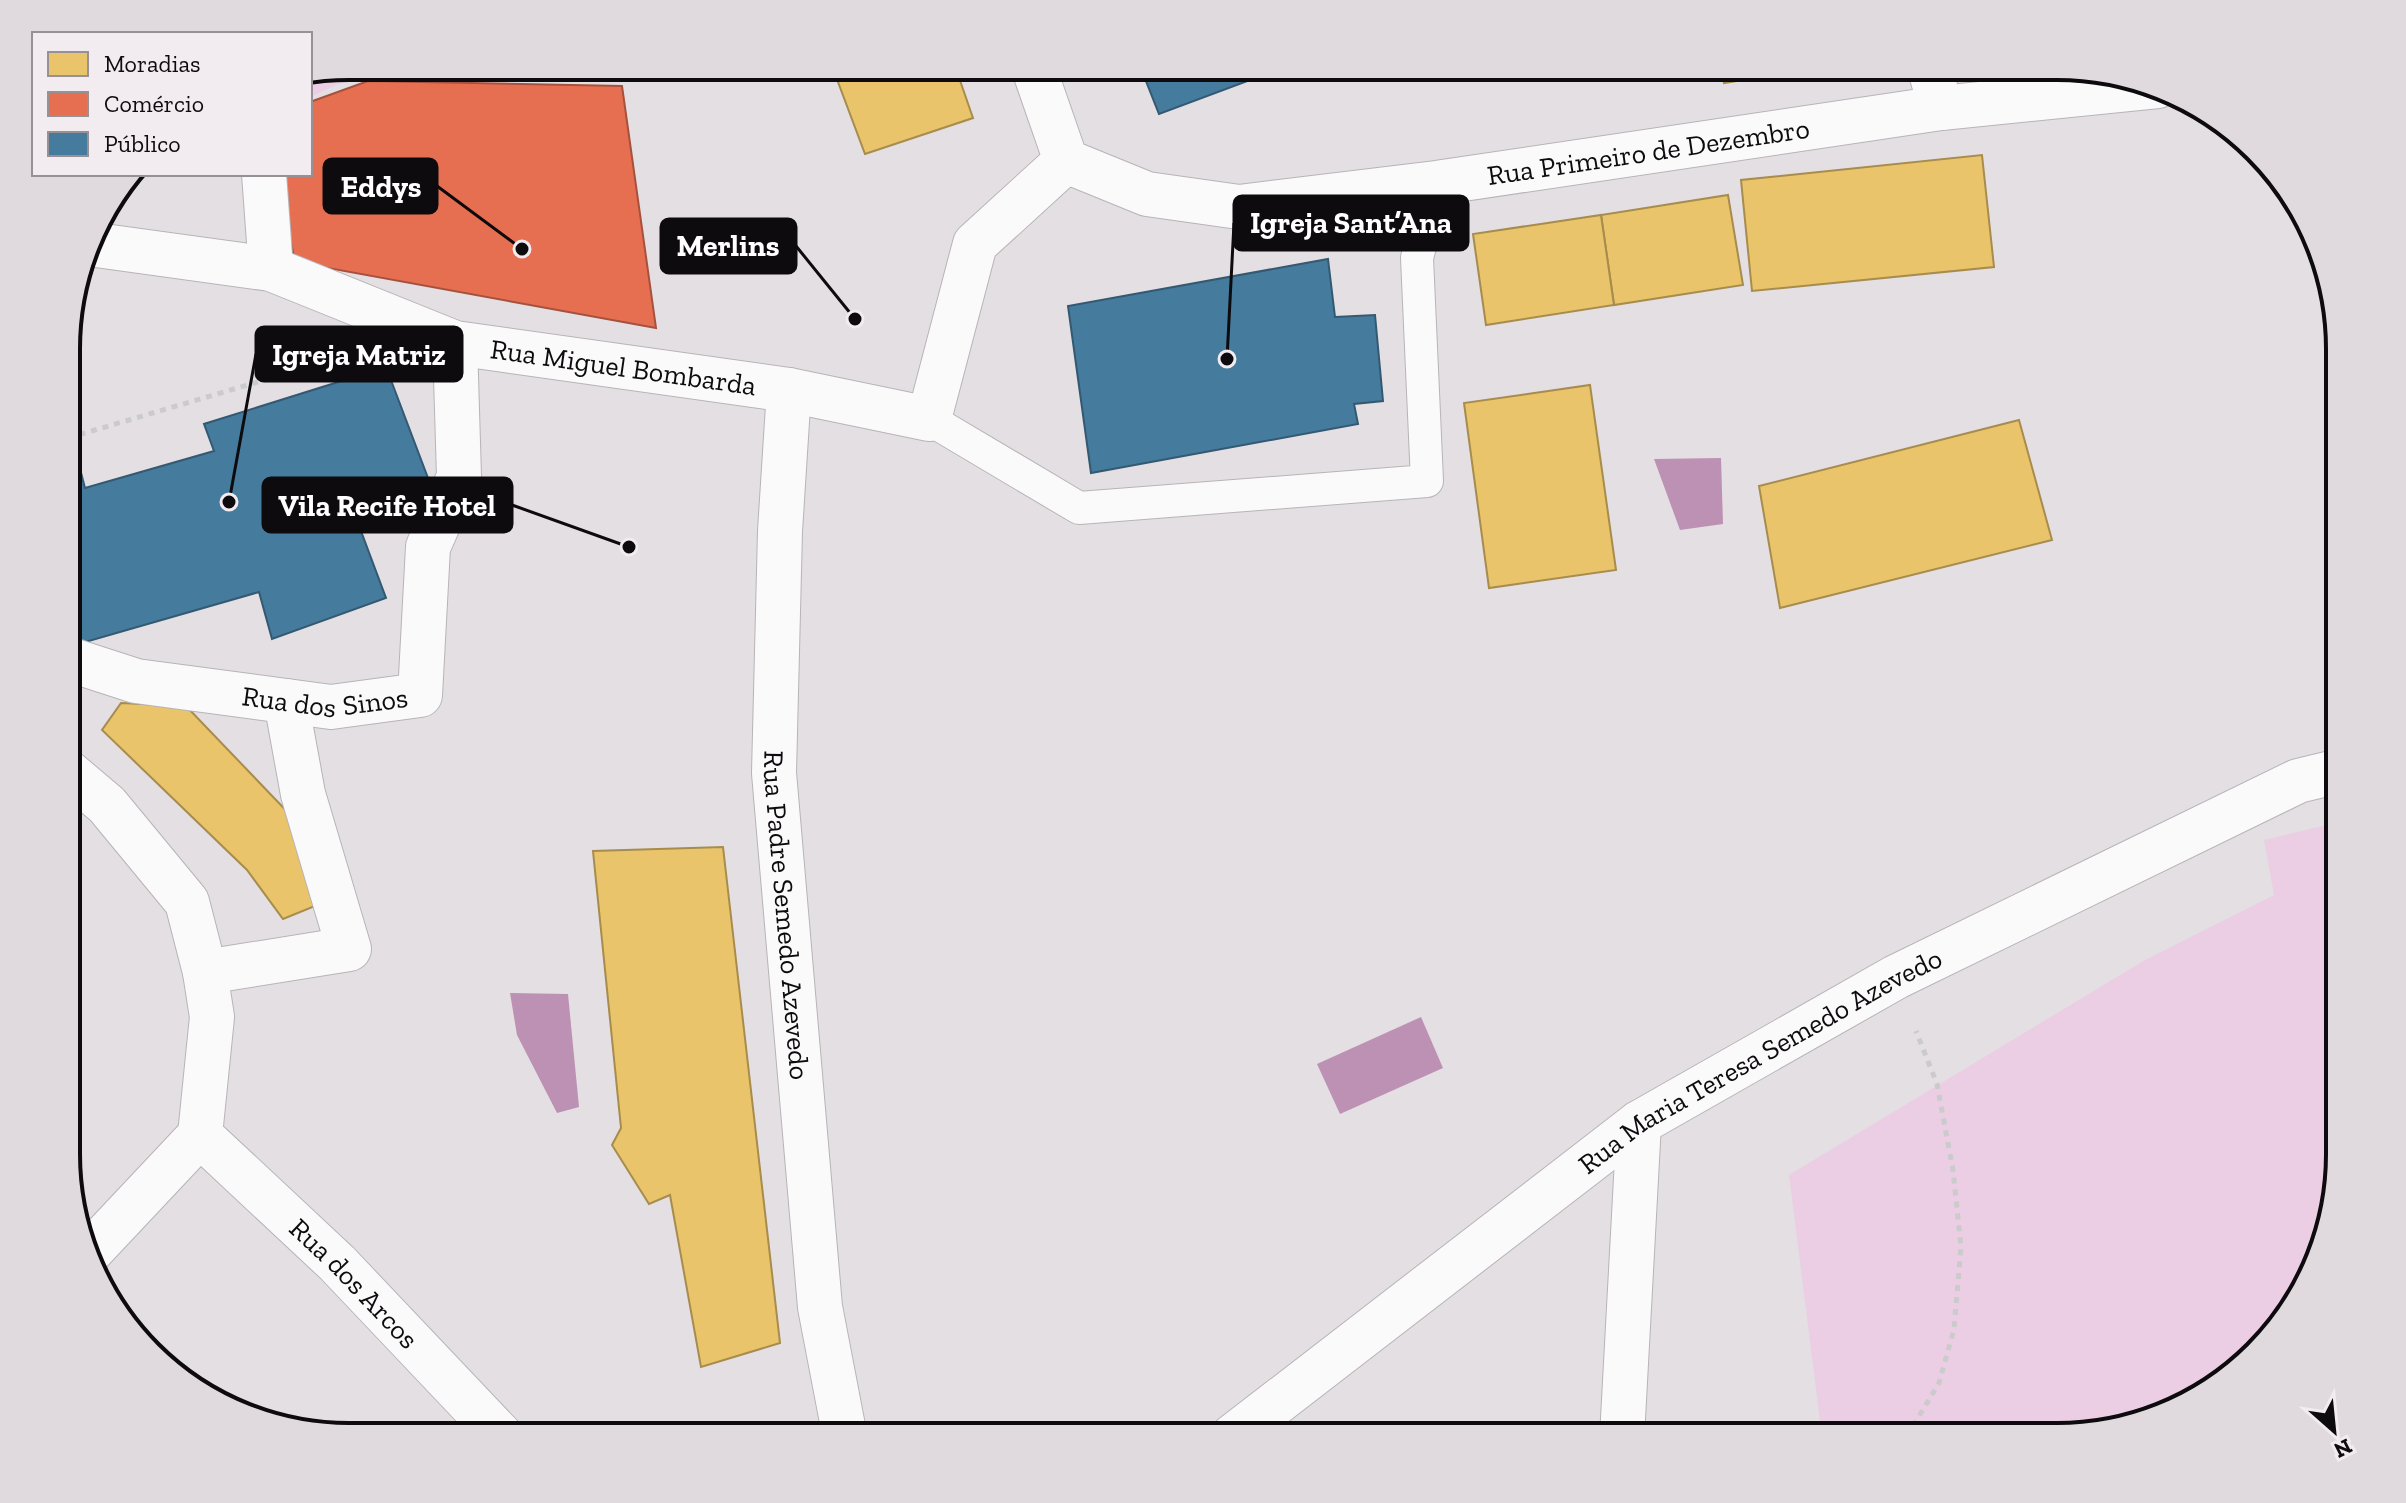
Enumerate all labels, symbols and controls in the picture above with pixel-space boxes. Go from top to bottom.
legend [32,32,312,176]
text: Moradias [104,49,201,78]
text: Comércio [104,89,204,118]
street label: Rua Primeiro de Dezembro [1485,112,1812,192]
text: Público [104,129,181,158]
callout: Eddys [324,159,437,213]
text: Eddys [341,169,422,205]
callout: Igreja Sant’Ana [1234,196,1468,250]
text: Igreja Sant’Ana [1250,205,1452,241]
callout: Merlins [661,219,796,273]
text: Merlins [676,228,780,264]
callout: Igreja Matriz [256,327,462,381]
street label: Rua Miguel Bombarda [488,332,759,402]
text: Igreja Matriz [272,337,446,373]
callout: Vila Recife Hotel [263,478,512,532]
text: Vila Recife Hotel [278,488,496,524]
street label: Rua dos Sinos [240,679,410,725]
street label: Rua Padre Semedo Azevedo [757,750,816,1081]
street label: Rua Maria Teresa Semedo Azevedo [1572,941,1947,1181]
street label: Rua dos Arcos [283,1211,425,1356]
north arrow [2294,1391,2374,1471]
text: N [2329,1433,2356,1464]

